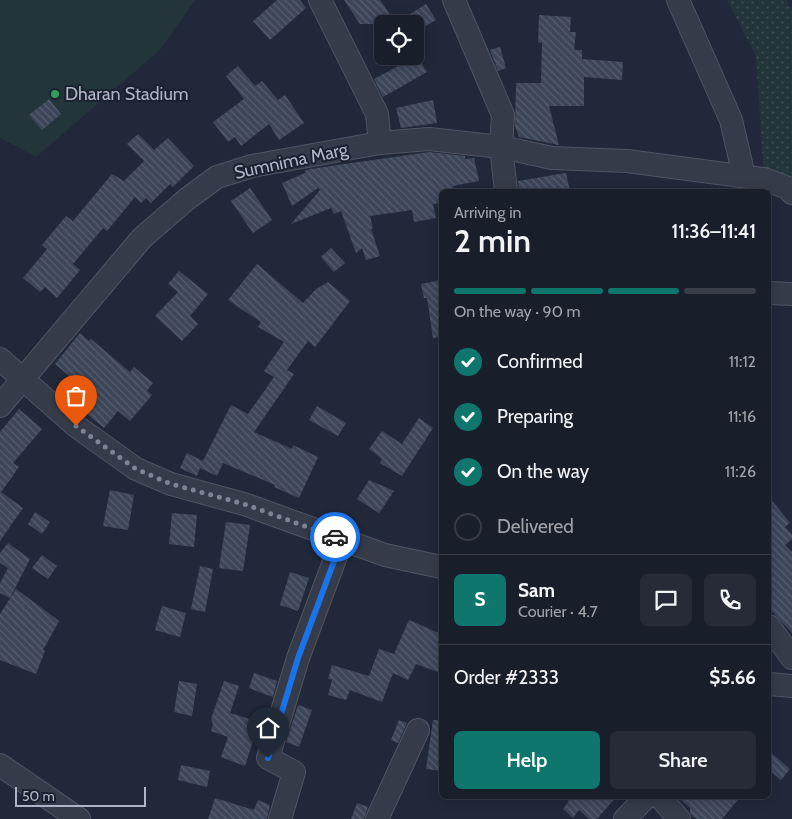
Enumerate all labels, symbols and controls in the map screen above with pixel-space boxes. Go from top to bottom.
map controls [374,15,424,65]
button: locate [374,15,424,65]
place label: Dharan Stadium [65,83,189,105]
marker: Dharan Stadium [49,88,61,100]
street label: Sumnima Marg [232,138,351,184]
text: Arriving in [454,203,521,222]
text: 11:36–11:41 [672,220,756,243]
text: 2 min [454,221,531,260]
text: On the way · 90 m [454,302,580,321]
icon: check [454,348,482,376]
text: Confirmed [497,350,583,373]
text: 11:12 [729,352,756,371]
pin [55,375,97,426]
icon: bag [62,382,90,410]
icon: check [454,403,482,431]
text: Preparing [497,405,573,428]
text: 11:16 [728,407,756,426]
icon: check [454,458,482,486]
text: On the way [497,460,589,483]
text: 11:26 [725,462,756,481]
courier [310,512,360,562]
text: Delivered [497,515,574,538]
icon: car [321,523,349,551]
button: chat [640,574,692,626]
button: phone [704,574,756,626]
text: Sam [518,579,555,602]
text: S [474,588,486,611]
text: Courier · 4.7 [518,602,598,621]
text: Order #2333 [454,666,559,689]
text: $5.66 [709,666,756,689]
pin [247,707,289,758]
icon: home [254,714,282,742]
button: Help [454,731,600,789]
button: Share [610,731,756,789]
scale bar [15,784,146,807]
text: 50 m [22,787,55,805]

